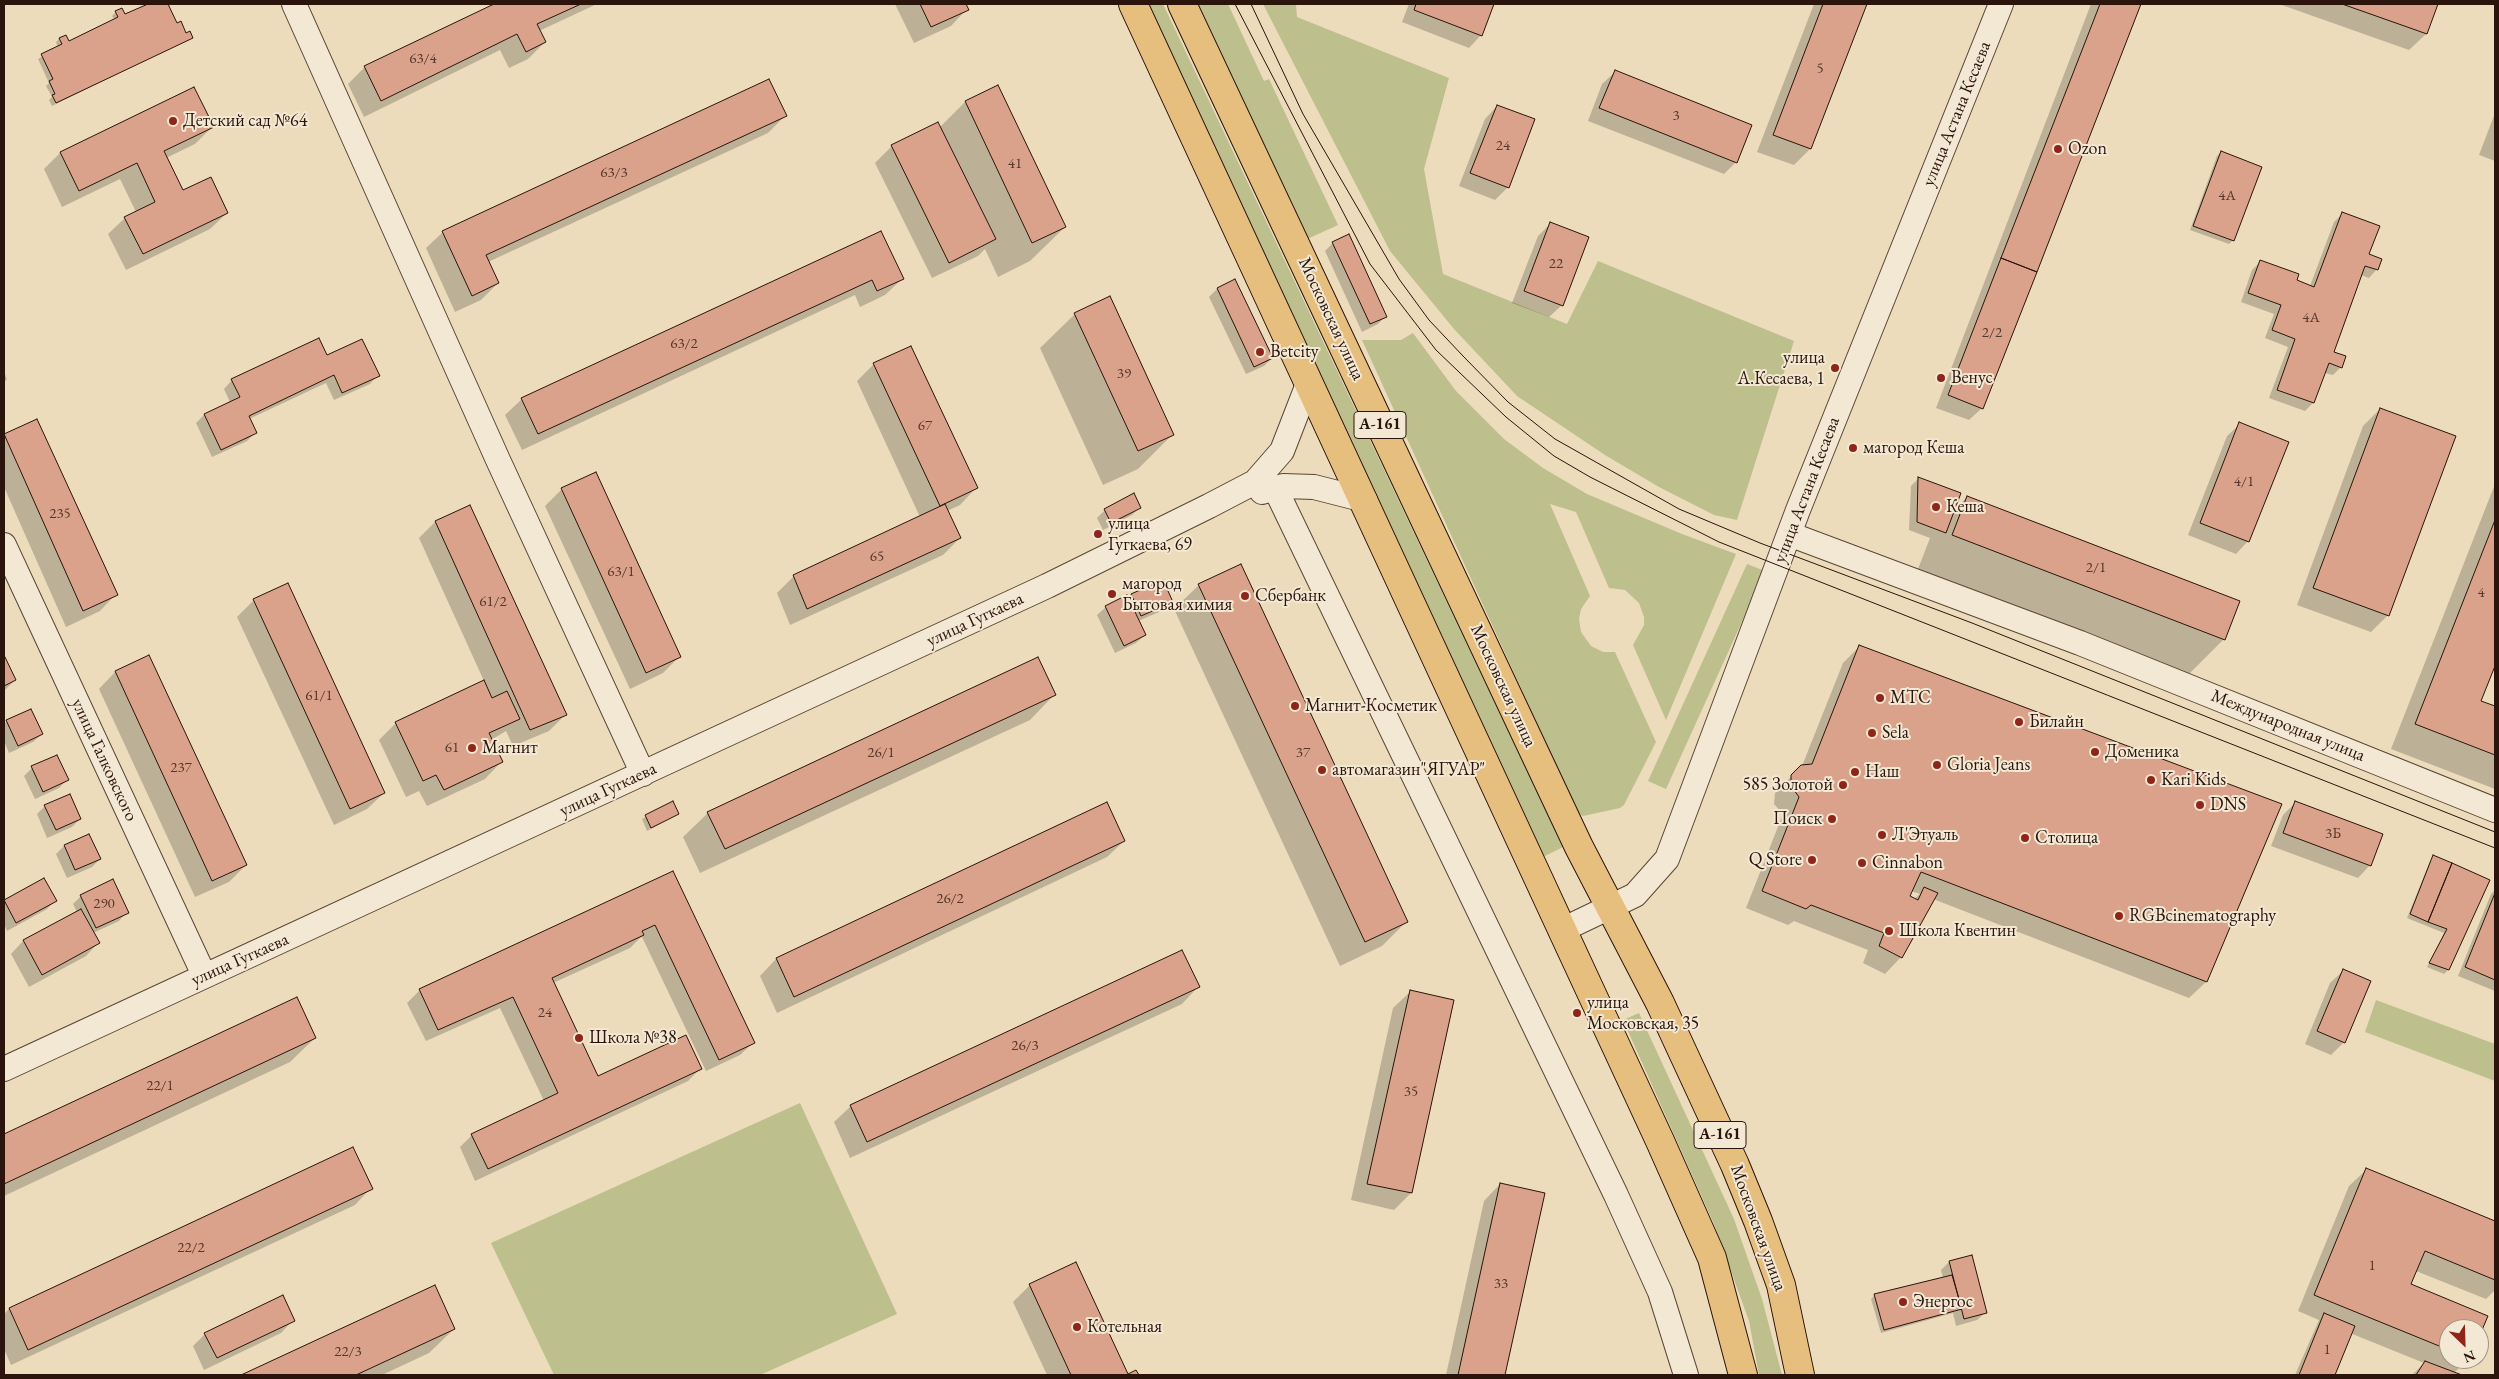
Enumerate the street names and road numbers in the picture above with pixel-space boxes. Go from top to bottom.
street label: улица Астана Кесаева [1918,38,1996,190]
street label: Московская улица [1293,254,1369,384]
road number: А-161 [1354,412,1406,438]
street label: улица Астана Кесаева [1769,414,1845,566]
street label: улица Гугкаева [923,588,1027,652]
street label: Московская улица [1465,621,1541,751]
street label: Международная улица [2208,685,2368,767]
street label: улица Галковского [66,695,142,825]
street label: улица Гугкаева [556,758,660,822]
street label: улица Гугкаева [188,929,292,991]
road number: А-161 [1694,1122,1746,1148]
street label: Московская улица [1725,1162,1791,1294]

